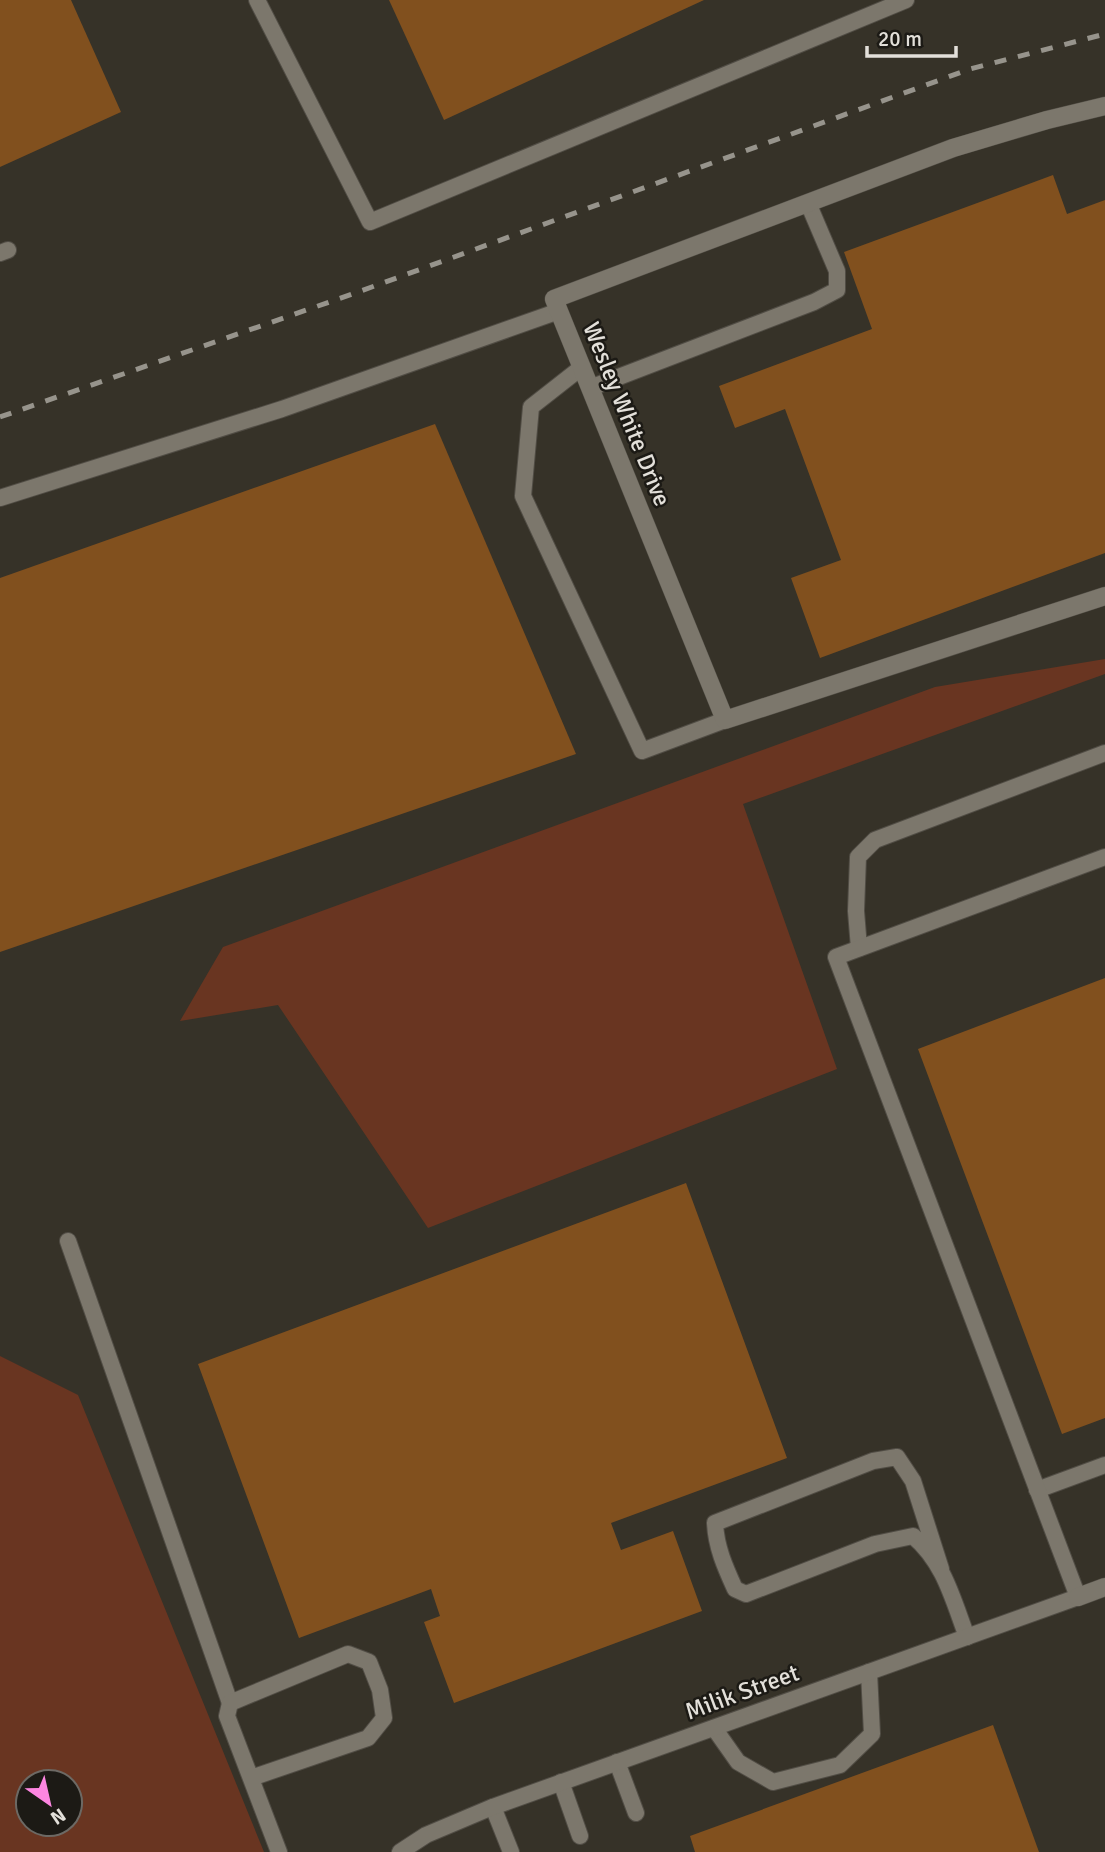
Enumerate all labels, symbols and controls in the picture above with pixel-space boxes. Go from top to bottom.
scale bar [867,14,956,58]
text: 20 m [878,26,922,52]
street label: Wesley White Drive [576,318,678,510]
street label: Milik Street [681,1658,803,1726]
north arrow [14,1768,84,1838]
text: N [46,1803,70,1830]

